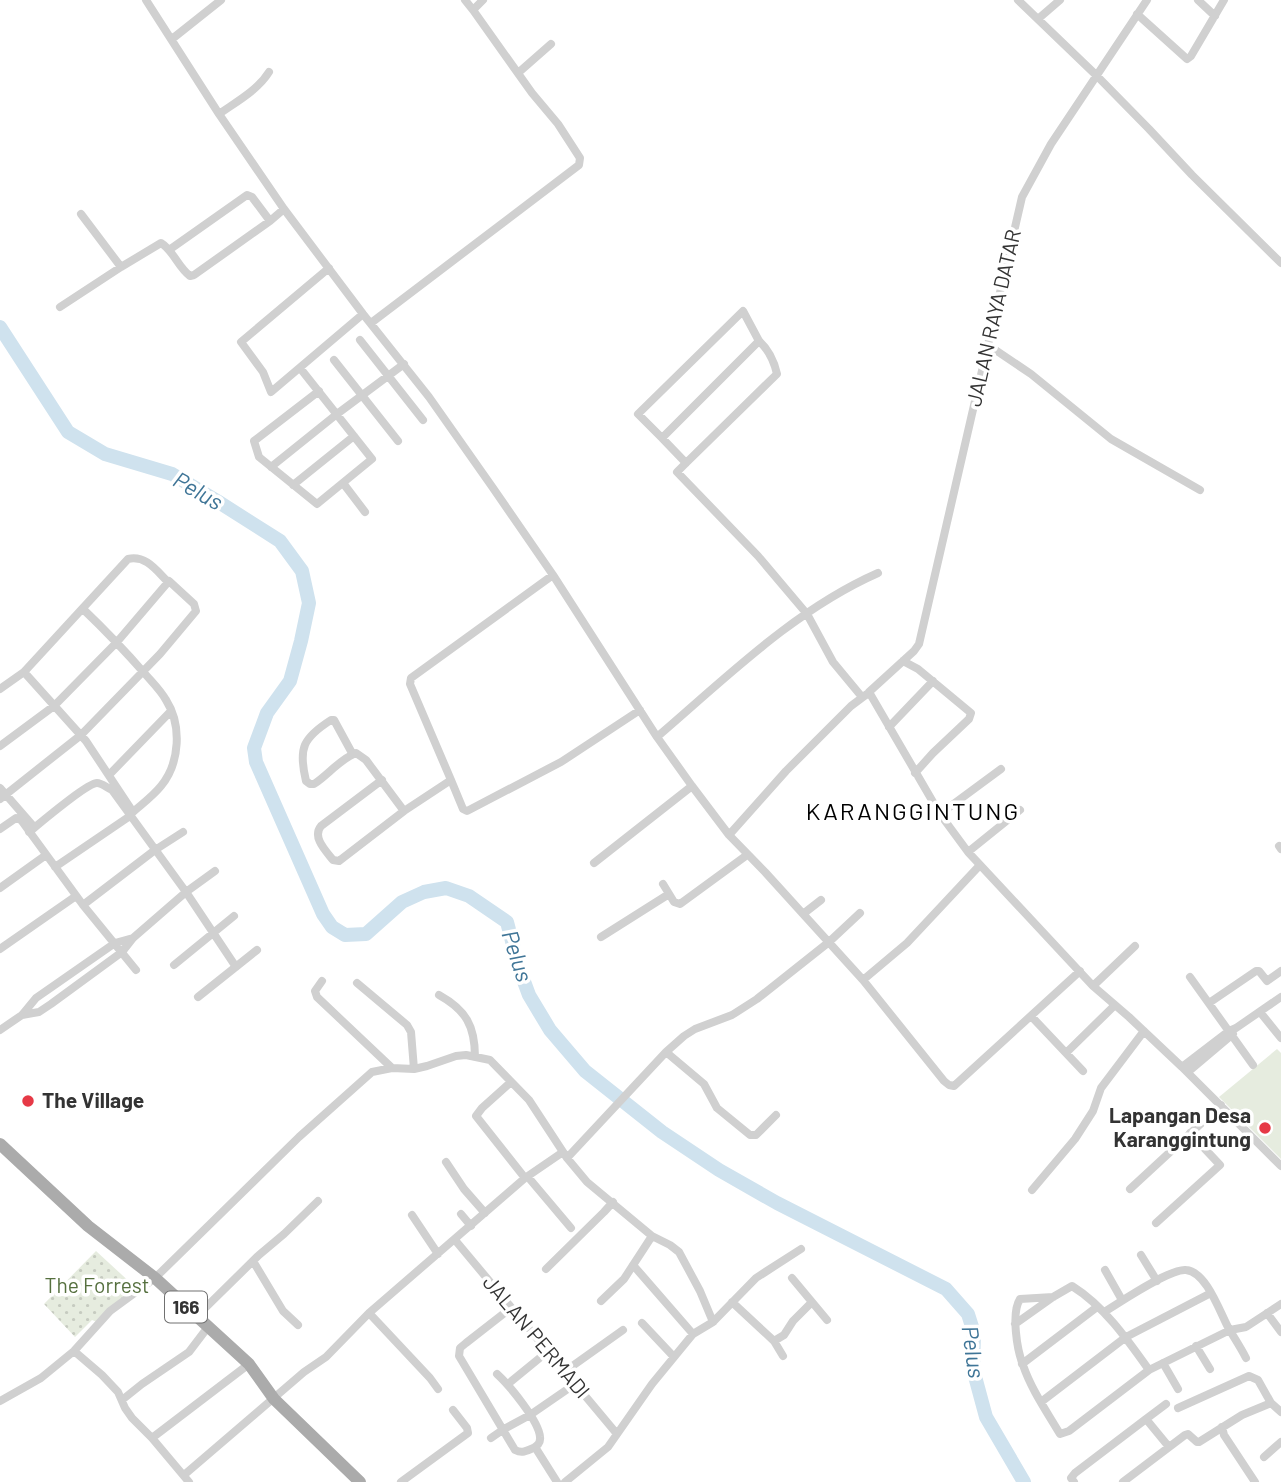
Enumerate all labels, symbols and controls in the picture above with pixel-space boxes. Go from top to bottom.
street label: JALAN RAYA DATAR [960,227,1025,409]
water label: Pelus [169,465,228,516]
district label: KARANGGINTUNG [806,796,1020,825]
water label: Pelus [497,926,539,985]
place label: The Village [42,1087,144,1112]
marker: The Village [20,1093,36,1109]
place label: Lapangan Desa Karanggintung [1109,1102,1251,1151]
marker: Lapangan Desa Karanggintung [1257,1120,1273,1136]
street label: JALAN PERMADI [478,1269,596,1403]
park label: The Forrest [45,1272,149,1297]
road number: 166 [165,1292,207,1322]
water label: Pelus [956,1324,992,1380]

